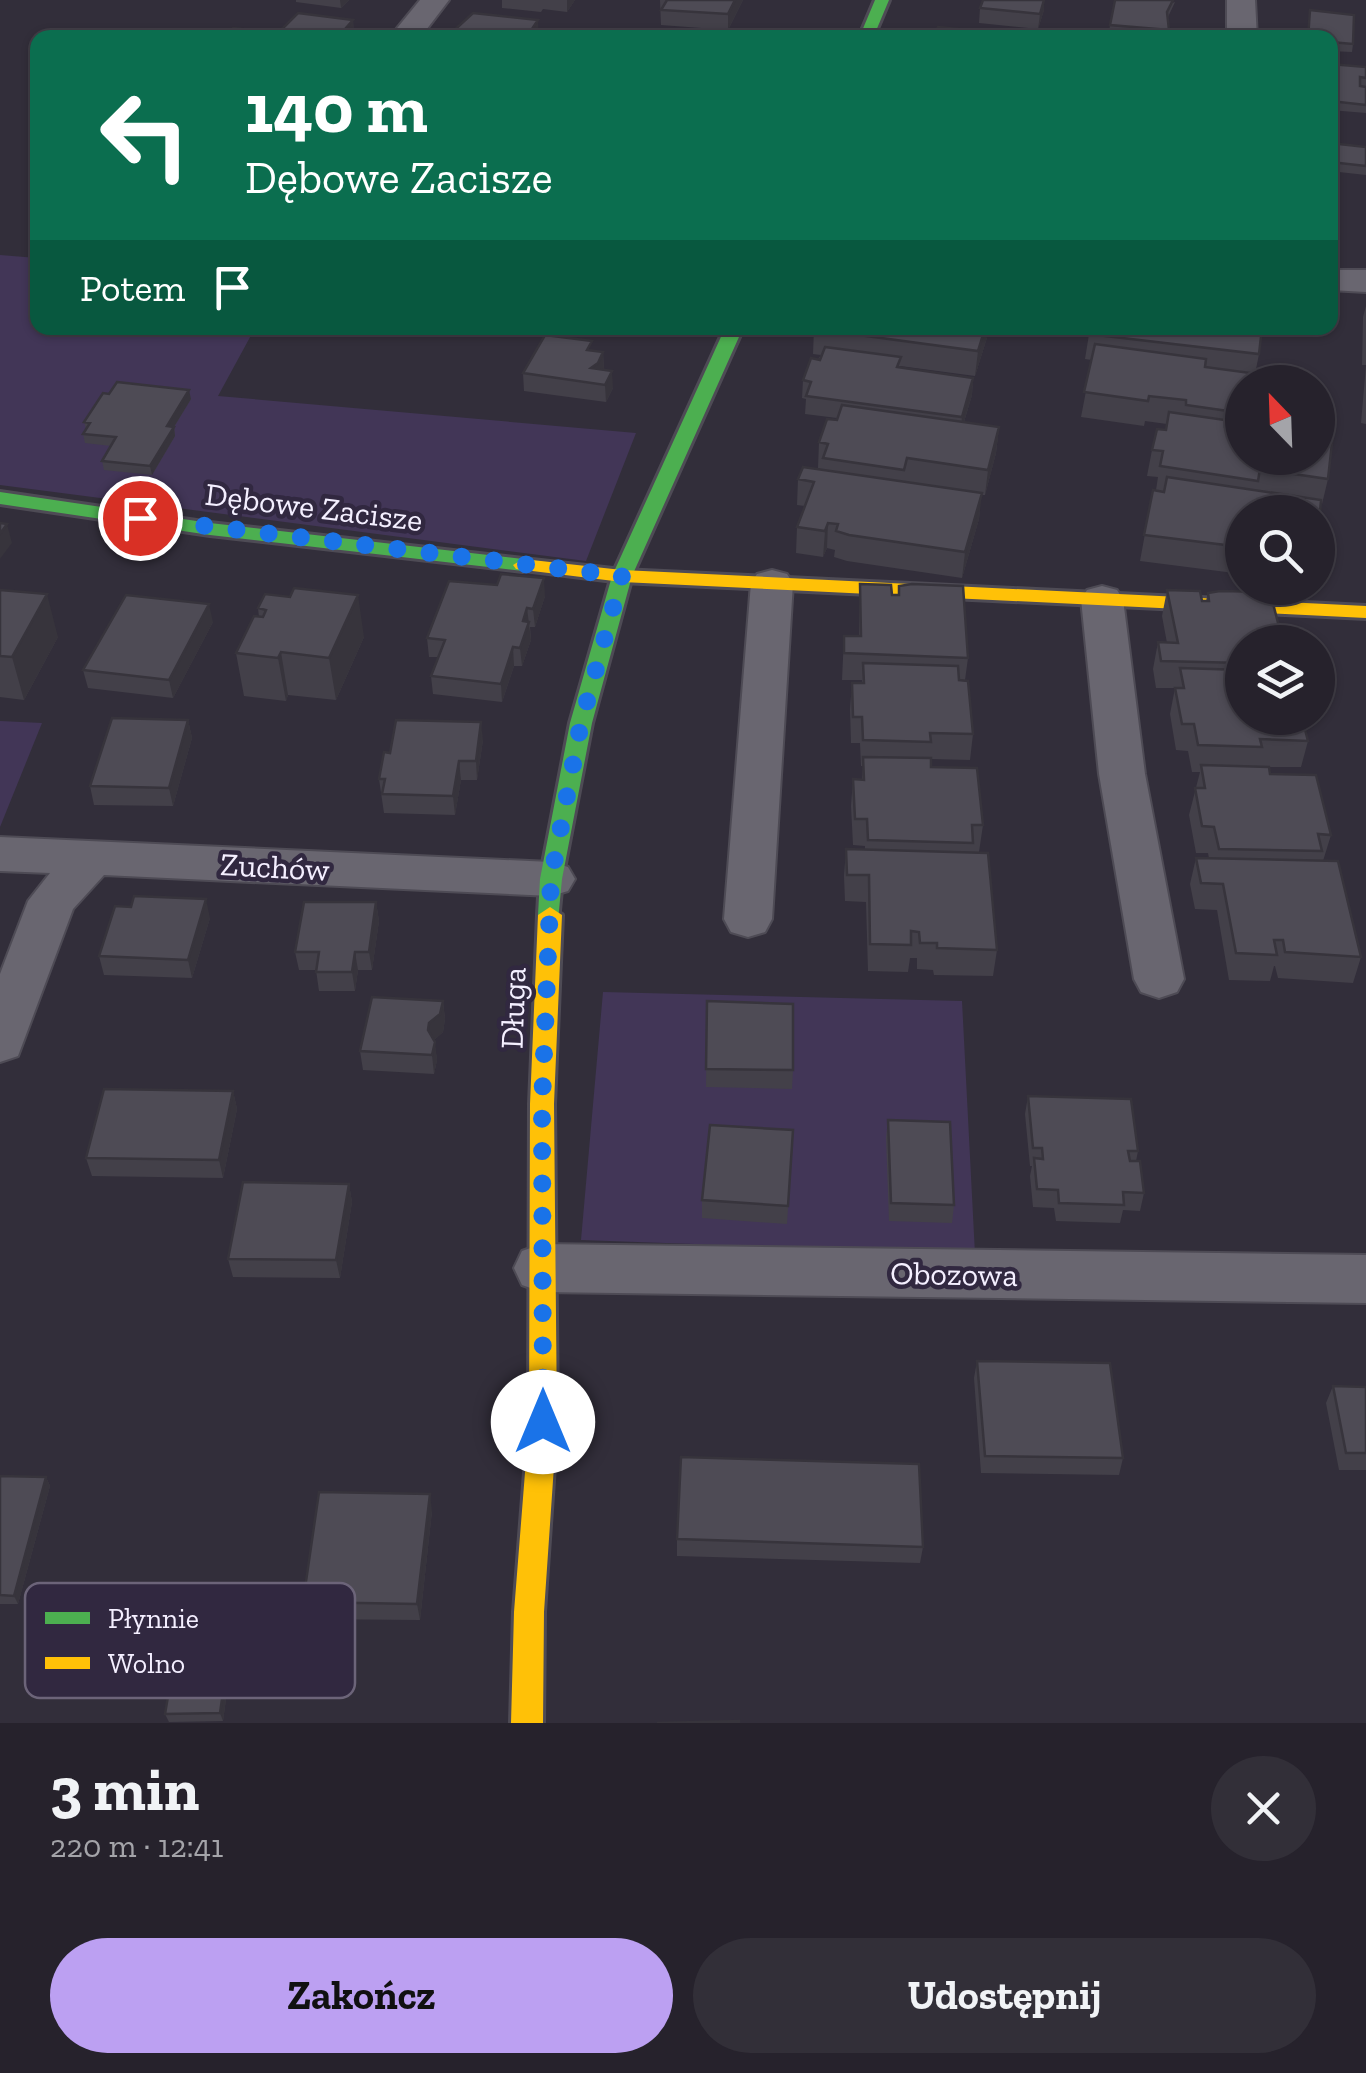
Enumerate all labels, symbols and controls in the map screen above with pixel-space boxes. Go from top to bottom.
text: 140 m [245,66,428,150]
icon: left [80,70,210,200]
text: Dębowe Zacisze [245,151,553,205]
icon: arrive [205,260,260,315]
text: Potem [80,265,185,311]
north arrow [1225,365,1335,475]
map controls [1225,365,1335,735]
street label: Dębowe Zacisze [203,475,425,539]
pin [98,476,183,561]
icon: arrive [113,491,168,546]
button: search [1225,495,1335,605]
button: layers [1225,625,1335,735]
street label: Zuchów [219,845,331,889]
street label: Długa [493,966,533,1050]
street label: Obozowa [890,1254,1018,1294]
position arrow [491,1370,595,1474]
legend [25,1583,355,1698]
text: Płynnie [108,1602,199,1635]
text: Wolno [108,1647,185,1680]
text: 3 min [50,1753,199,1825]
button: close [1211,1756,1316,1861]
text: 220 m · 12:41 [50,1827,223,1865]
button: Zakończ [50,1938,673,2053]
button: Udostępnij [693,1938,1316,2053]

